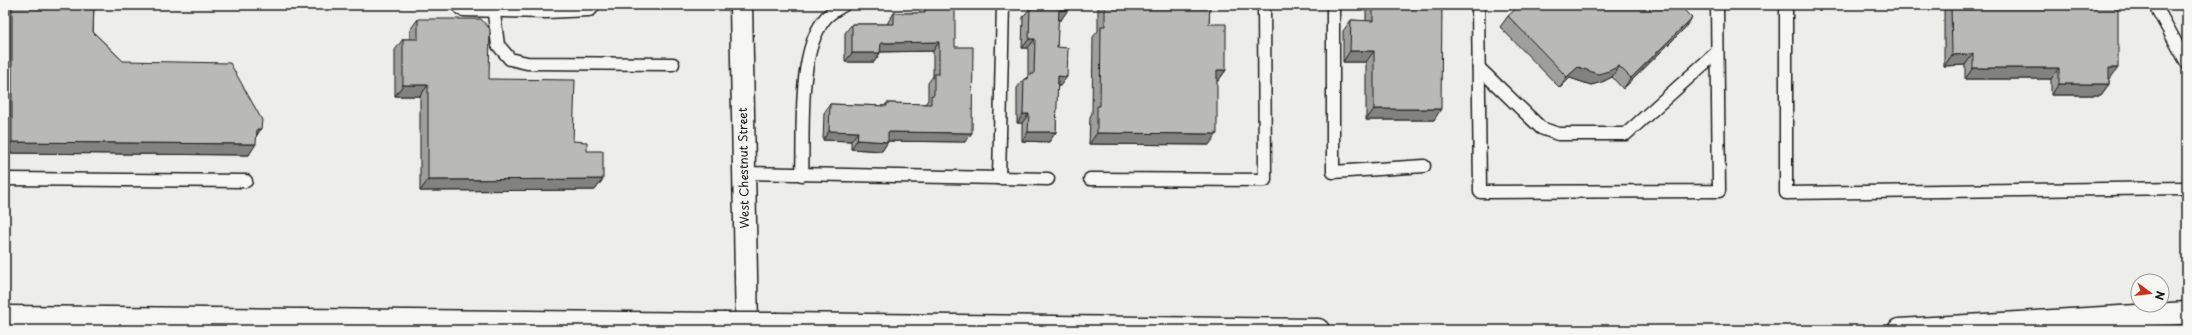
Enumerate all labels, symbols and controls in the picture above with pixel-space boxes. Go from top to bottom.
street label: West Chestnut Street [733,107,753,229]
north arrow [2130,273,2170,313]
text: N [2151,289,2169,302]

